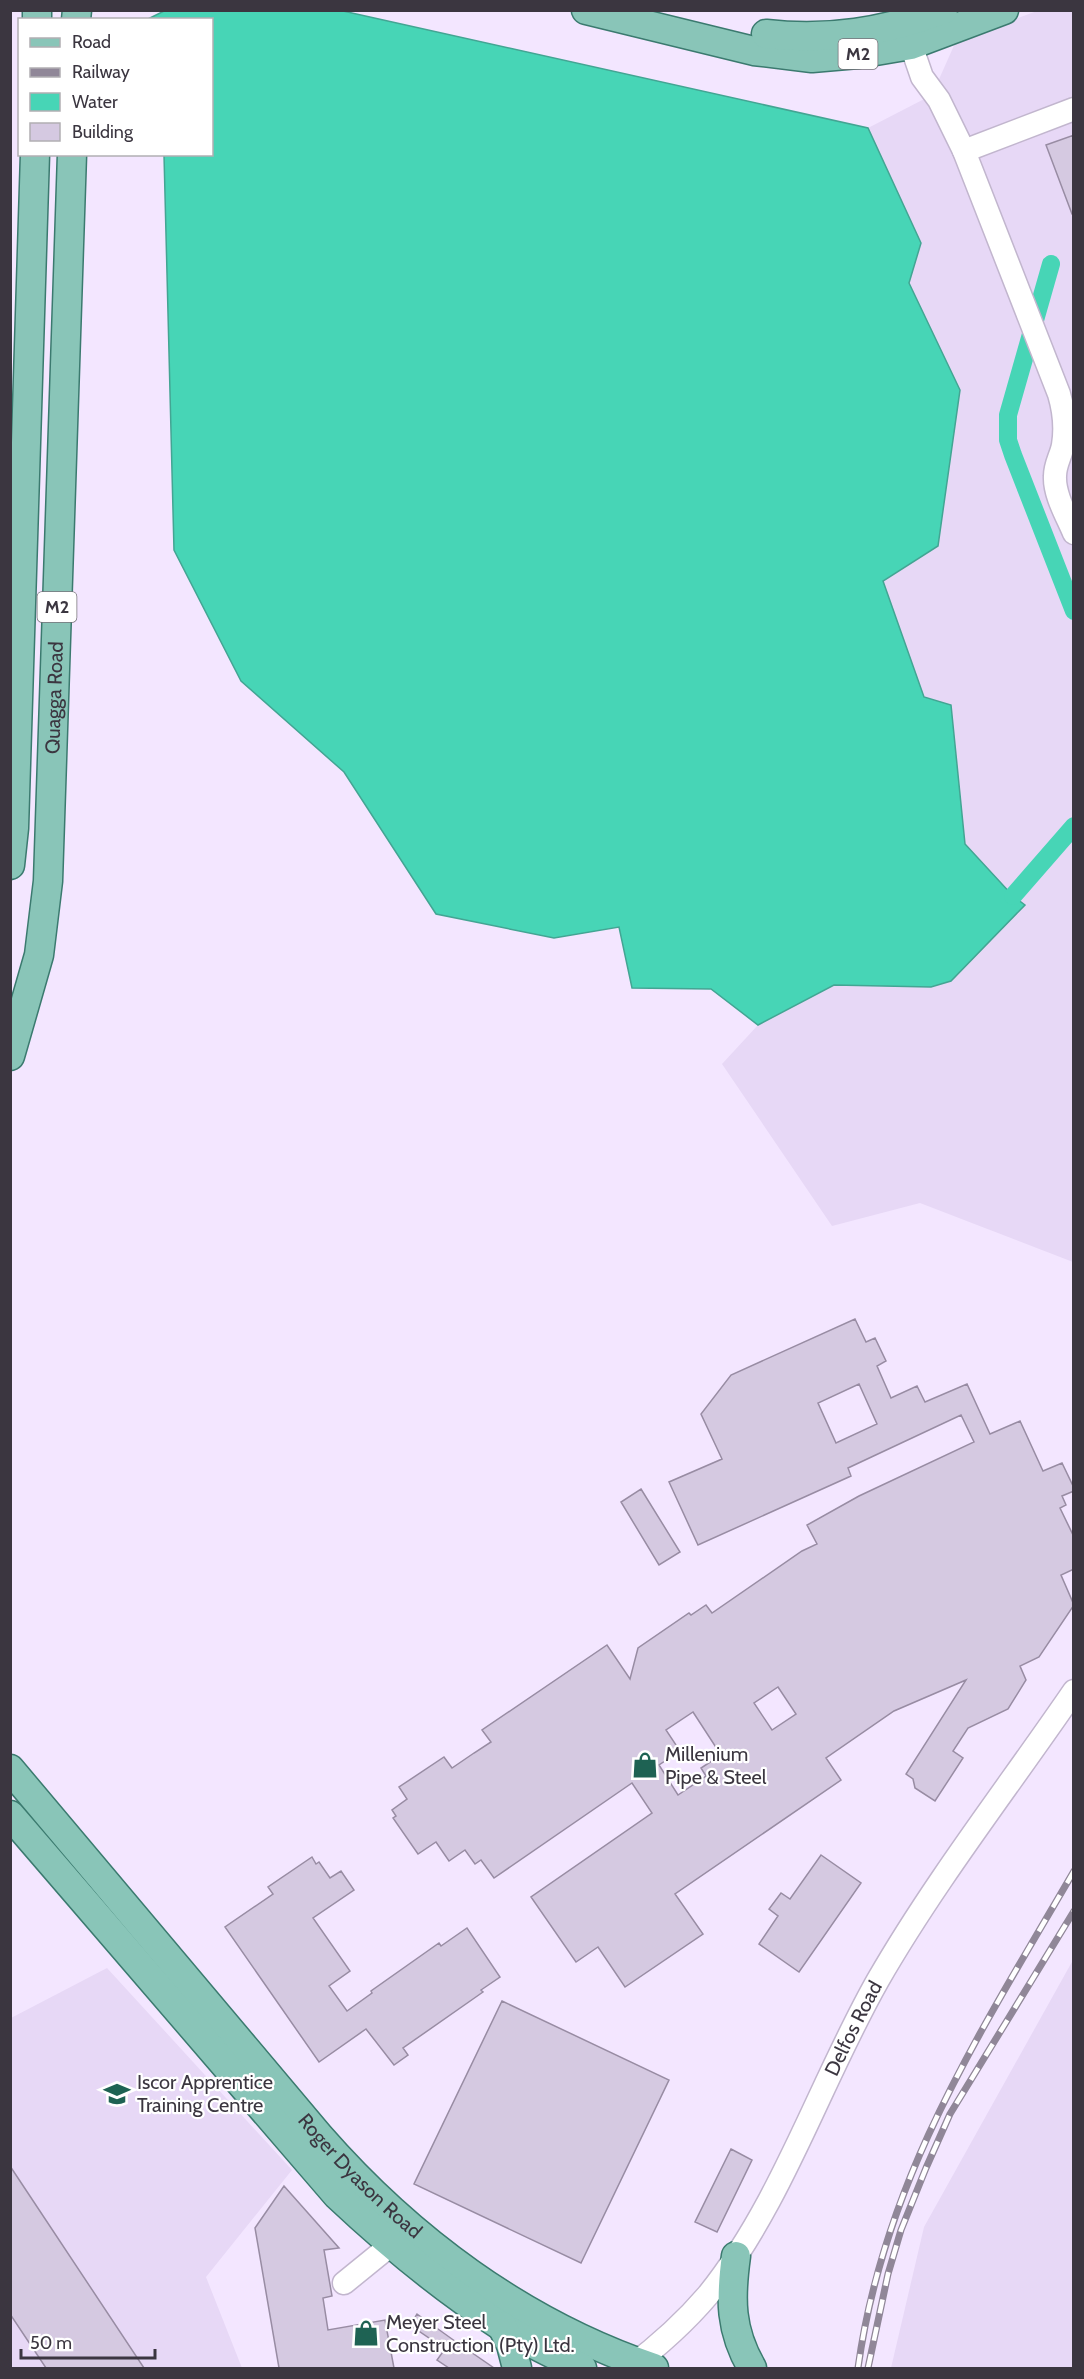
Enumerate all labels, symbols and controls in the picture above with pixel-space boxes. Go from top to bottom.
legend [18,18,213,156]
text: Road [72,31,111,53]
road number: M2 [838,39,878,69]
text: Railway [72,61,130,83]
text: Water [72,91,118,113]
text: Building [72,121,134,143]
road number: M2 [38,592,76,622]
street label: Quagga Road [40,641,68,755]
place label: Millenium Pipe & Steel [665,1742,767,1789]
shop icon: Millenium Pipe & Steel [630,1750,660,1780]
street label: Delfos Road [819,1977,887,2080]
place label: Iscor Apprentice Training Centre [137,2070,273,2117]
school or university icon: Iscor Apprentice Training Centre [102,2079,132,2109]
street label: Roger Dyason Road [293,2108,427,2243]
place label: Meyer Steel Construction (Pty) Ltd. [386,2310,575,2357]
shop icon: Meyer Steel Construction (Pty) Ltd. [351,2318,381,2348]
scale bar [21,2322,154,2360]
text: 50 m [30,2332,72,2354]

